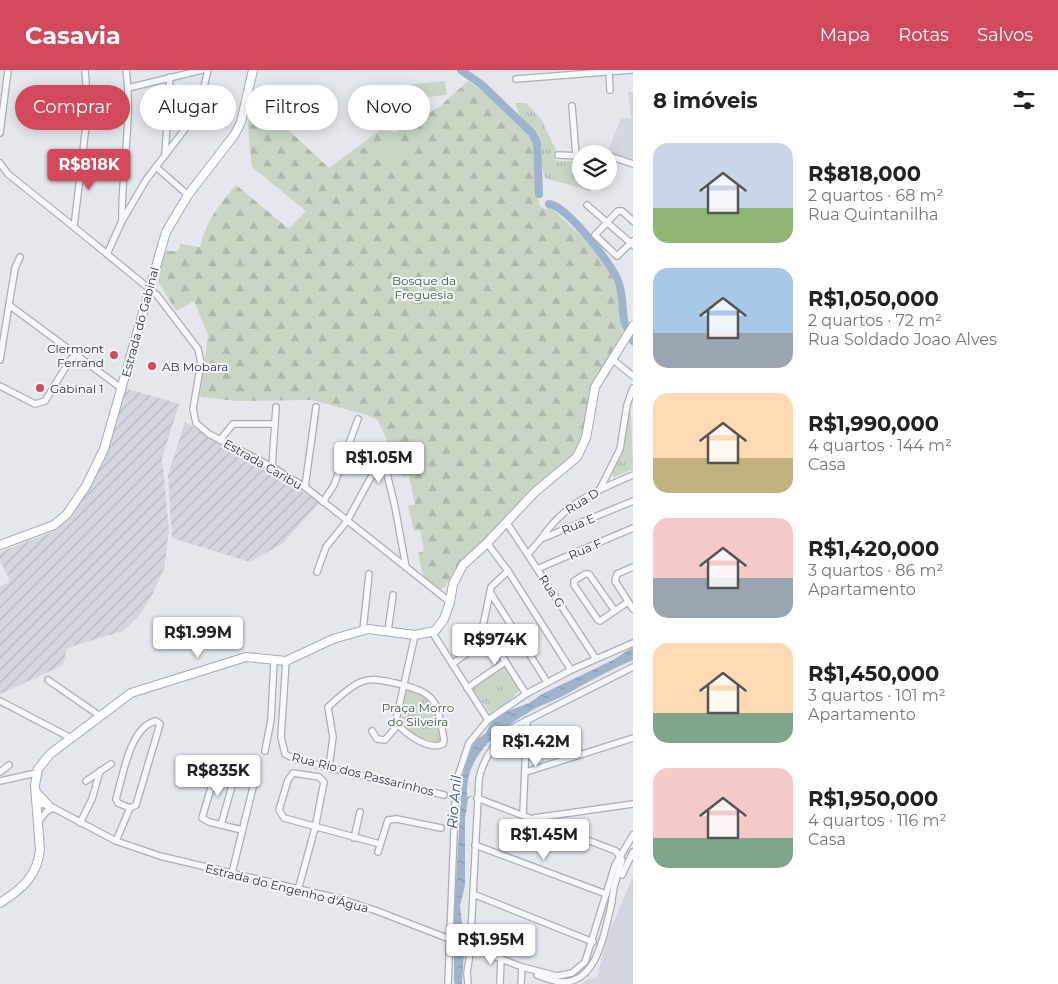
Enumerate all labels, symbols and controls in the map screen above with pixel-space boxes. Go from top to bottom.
text: Casavia [25,21,121,50]
text: Mapa [820,24,870,46]
text: Rotas [898,24,949,46]
text: Salvos [977,24,1033,46]
chip: Comprar [15,85,130,130]
chip: Alugar [140,85,236,130]
chip: Filtros [246,85,338,130]
chip: Novo [348,85,430,130]
icon: filters [1010,86,1038,114]
text: 8 imóveis [653,88,758,113]
map controls [572,145,617,190]
button: layers [572,145,617,190]
pin: R$818K [48,148,130,191]
text: R$818K [58,155,120,174]
text: R$818,000 [808,161,921,186]
icon: home [693,163,753,223]
text: 2 quartos · 68 m² [808,186,943,205]
text: Rua Quintanilha [808,205,939,224]
street label: Estrada do Gabinal [118,265,162,379]
park label: Bosque da Freguesia [392,273,456,302]
text: R$1,050,000 [808,286,939,311]
icon: home [693,288,753,348]
text: 2 quartos · 72 m² [808,311,942,330]
text: Rua Soldado Joao Alves [808,330,997,349]
place label: Clermont Ferrand [47,341,104,370]
marker: Clermont Ferrand [108,349,120,361]
place label: AB Mobara [162,359,228,374]
marker: AB Mobara [146,360,158,372]
place label: Gabinal 1 [50,381,104,396]
marker: Gabinal 1 [34,382,46,394]
text: R$1,990,000 [808,411,939,436]
icon: home [693,413,753,473]
street label: Estrada Caribu [221,435,305,493]
text: 4 quartos · 144 m² [808,436,952,455]
pin: R$1.05M [333,442,425,484]
text: R$1.05M [345,448,413,467]
text: Casa [808,455,846,474]
street label: Rua D [562,485,602,517]
street label: Rua E [559,510,597,538]
street label: Rua F [566,535,604,563]
text: R$1,420,000 [808,536,939,561]
icon: home [693,538,753,598]
text: 3 quartos · 86 m² [808,561,943,580]
street label: Rua G [536,572,568,610]
text: Apartamento [808,580,916,599]
pin: R$1.99M [152,616,244,659]
text: R$1.99M [164,623,232,642]
pin: R$974K [454,624,536,666]
text: R$974K [463,630,527,649]
text: R$1,450,000 [808,661,939,686]
icon: home [693,663,753,723]
text: 3 quartos · 101 m² [808,686,946,705]
park label: Praça Morro do Silveira [382,700,454,729]
text: Apartamento [808,705,916,724]
pin: R$1.42M [490,726,582,768]
text: R$1.42M [502,732,570,751]
street label: Rua Rio dos Passarinhos [290,749,436,799]
pin: R$835K [177,754,259,797]
text: R$835K [186,761,250,780]
water label: Rio Anil [443,774,465,829]
text: R$1,950,000 [808,786,938,811]
icon: home [693,788,753,848]
text: 4 quartos · 116 m² [808,811,946,830]
pin: R$1.45M [498,818,590,861]
text: R$1.45M [510,825,578,844]
text: Casa [808,830,846,849]
street label: Estrada do Engenho d'Água [204,860,370,916]
pin: R$1.95M [445,924,537,966]
text: R$1.95M [457,930,525,949]

